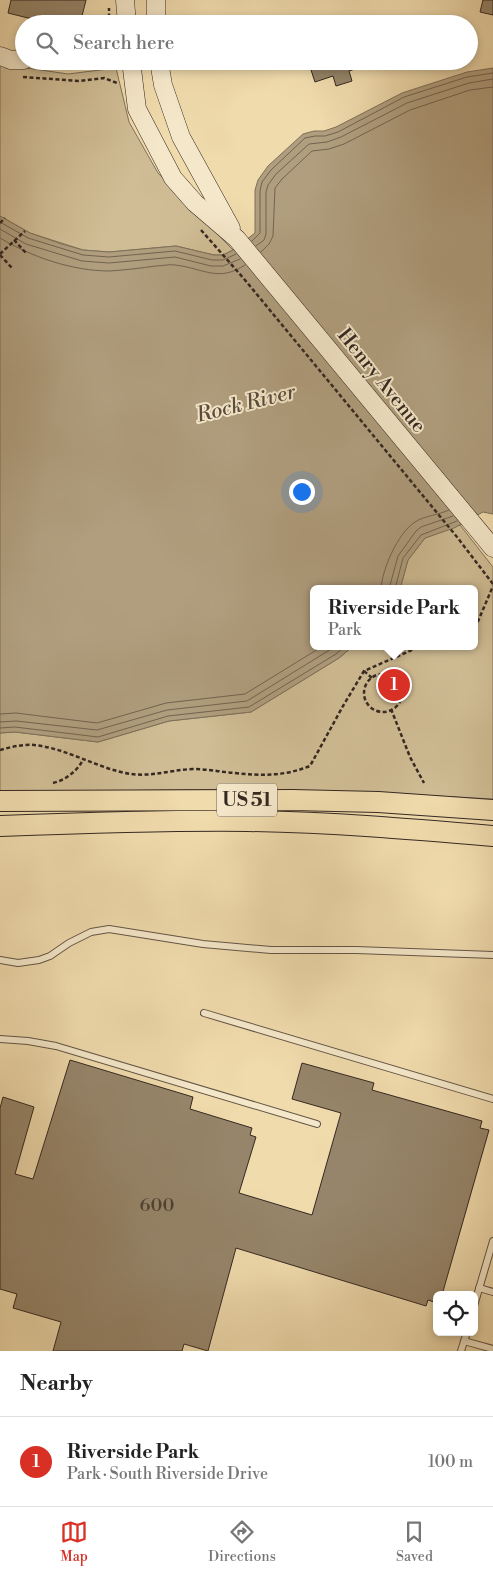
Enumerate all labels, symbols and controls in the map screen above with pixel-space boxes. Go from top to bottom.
search box [15,15,478,70]
icon: search [33,29,61,57]
text: Search here [73,31,174,55]
street label: Henry Avenue [331,324,431,438]
water label: Rock River [193,379,299,429]
your location [289,479,315,505]
popup [310,585,478,650]
text: Riverside Park [328,596,460,620]
text: Park [328,620,361,640]
pin: 1 [378,666,410,704]
road number: US 51 [217,784,277,816]
house number: 600 [140,1194,174,1217]
map controls [433,1291,478,1336]
button: locate [433,1291,478,1336]
text: Nearby [20,1371,93,1397]
text: Riverside Park [67,1440,199,1464]
text: 1 [32,1452,40,1472]
text: 100 m [428,1452,473,1472]
text: Park · South Riverside Drive [67,1464,268,1484]
tab: Map [60,1518,88,1566]
tab: Directions [208,1518,276,1566]
tab: Saved [396,1518,433,1566]

